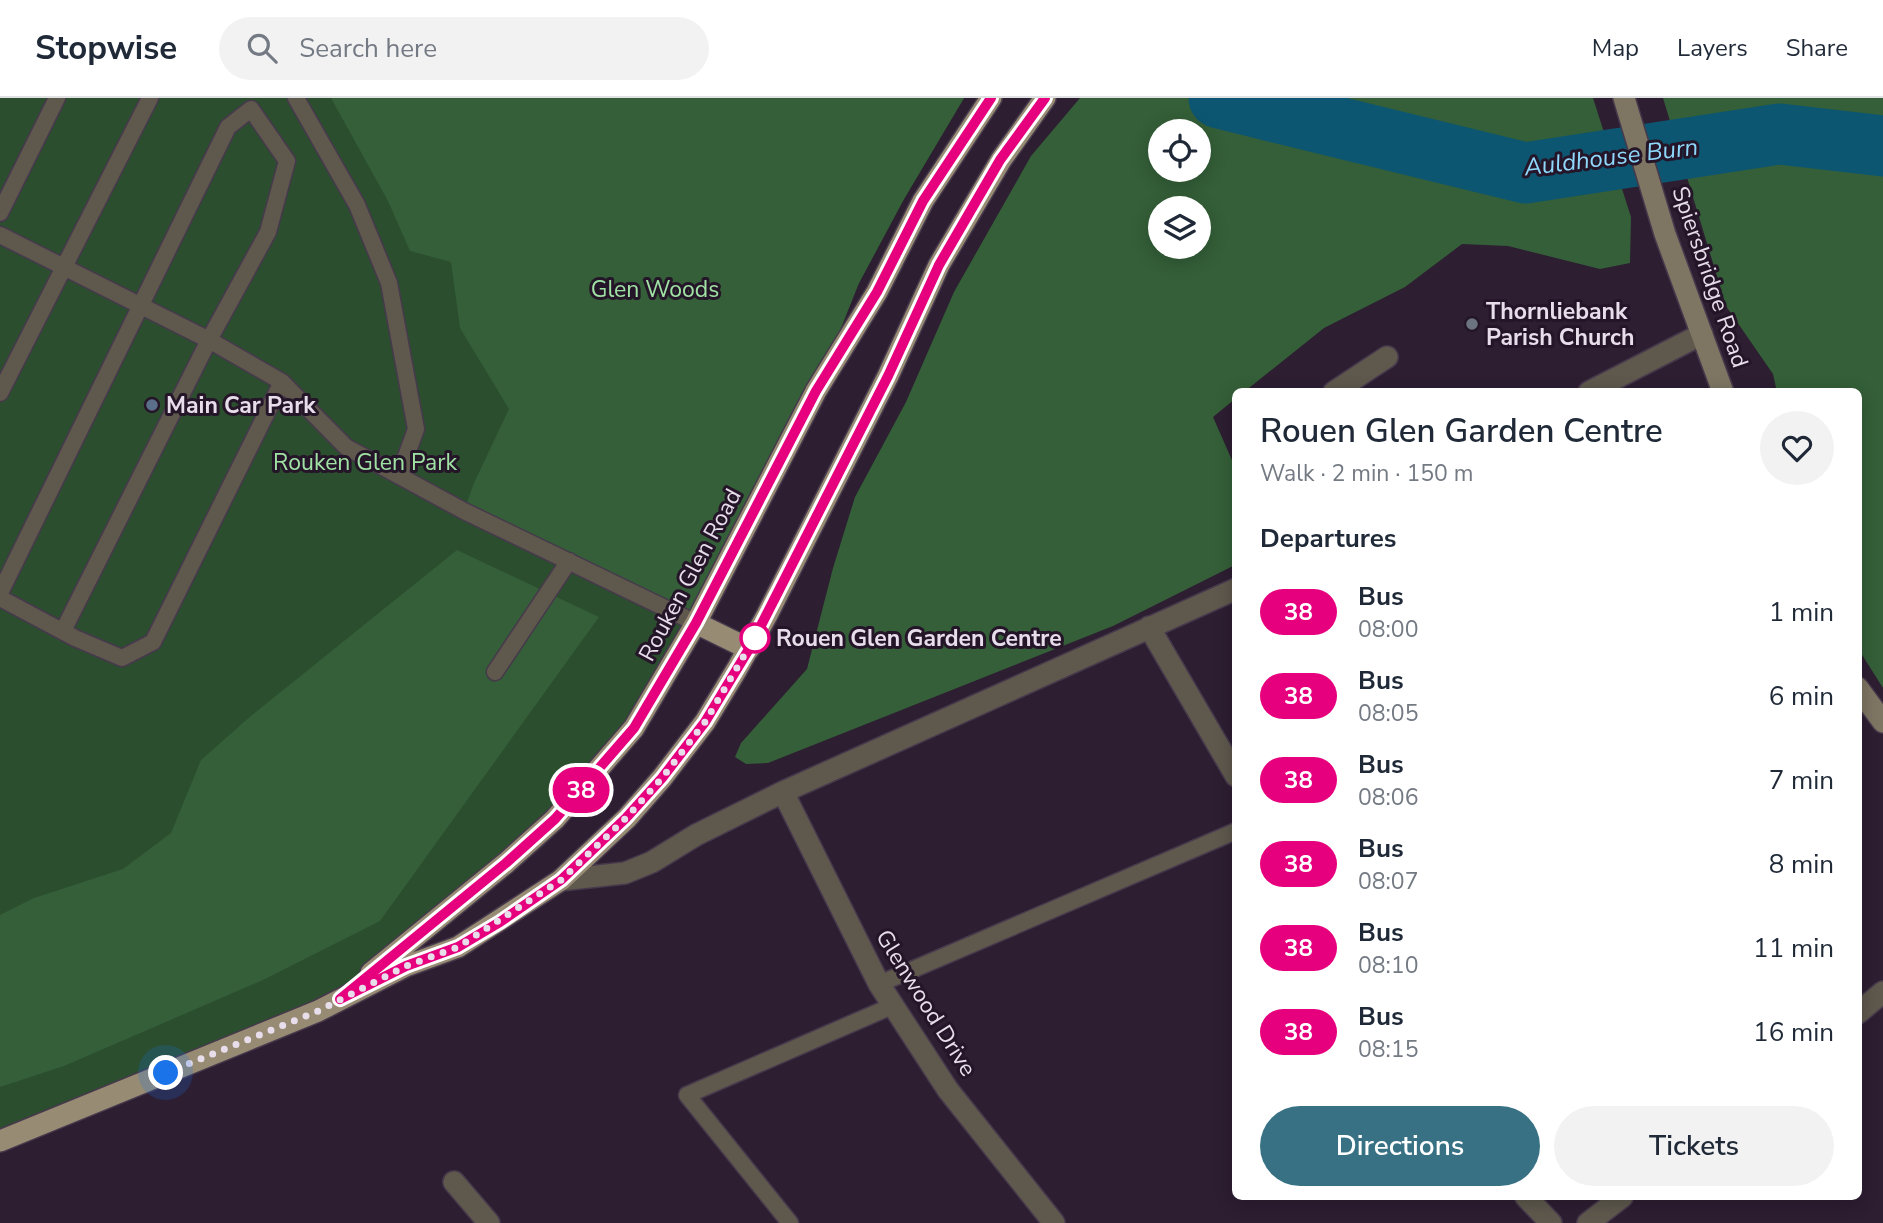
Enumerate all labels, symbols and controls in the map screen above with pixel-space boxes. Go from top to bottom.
search box [219,17,709,80]
text: Stopwise [35,26,177,71]
icon: search [243,29,281,67]
text: Search here [299,31,437,66]
text: Map [1592,32,1639,64]
text: Layers [1677,32,1748,64]
text: Share [1786,32,1848,64]
map controls [1148,119,1211,259]
button: locate [1148,119,1211,182]
water label: Auldhouse Burn [1521,130,1700,184]
street label: Spiersbridge Road [1664,182,1756,372]
button: layers [1148,196,1211,259]
park label: Glen Woods [591,274,719,305]
place label: Thornliebank Parish Church [1486,296,1634,353]
marker: Thornliebank Parish Church [1464,316,1480,332]
place label: Main Car Park [166,390,316,421]
marker: Main Car Park [144,397,160,413]
text: Rouen Glen Garden Centre [1260,409,1663,454]
button: heart [1760,411,1834,485]
park label: Rouken Glen Park [273,447,457,478]
text: Walk · 2 min · 150 m [1260,458,1473,489]
street label: Rouken Glen Road [631,483,749,667]
text: Departures [1260,521,1396,556]
text: Bus [1358,579,1404,614]
text: 1 min [1769,595,1834,630]
text: 38 [1284,596,1313,628]
text: 08:00 [1358,614,1418,645]
marker: Rouen Glen Garden Centre [740,623,770,653]
place label: Rouen Glen Garden Centre [776,623,1062,654]
text: Bus [1358,663,1404,698]
text: 6 min [1769,679,1834,714]
text: 38 [1284,680,1313,712]
text: 08:05 [1358,698,1418,729]
text: Bus [1358,747,1404,782]
text: 7 min [1769,763,1834,798]
text: 38 [1284,764,1313,796]
line badge: 38 [550,767,612,813]
text: 38 [567,774,595,806]
text: 08:06 [1358,782,1418,813]
text: Bus [1358,831,1404,866]
text: 8 min [1769,847,1834,882]
text: 38 [1284,848,1313,880]
text: 08:07 [1358,866,1418,897]
text: Bus [1358,915,1404,950]
street label: Glenwood Drive [869,924,983,1082]
text: 11 min [1753,931,1834,966]
text: 38 [1284,932,1313,964]
text: 08:10 [1358,950,1418,981]
text: Bus [1358,999,1404,1034]
text: 16 min [1753,1015,1834,1050]
text: 38 [1284,1016,1313,1048]
text: 08:15 [1358,1034,1418,1065]
your location [148,1055,183,1090]
button: Directions [1260,1106,1540,1186]
button: Tickets [1554,1106,1834,1186]

